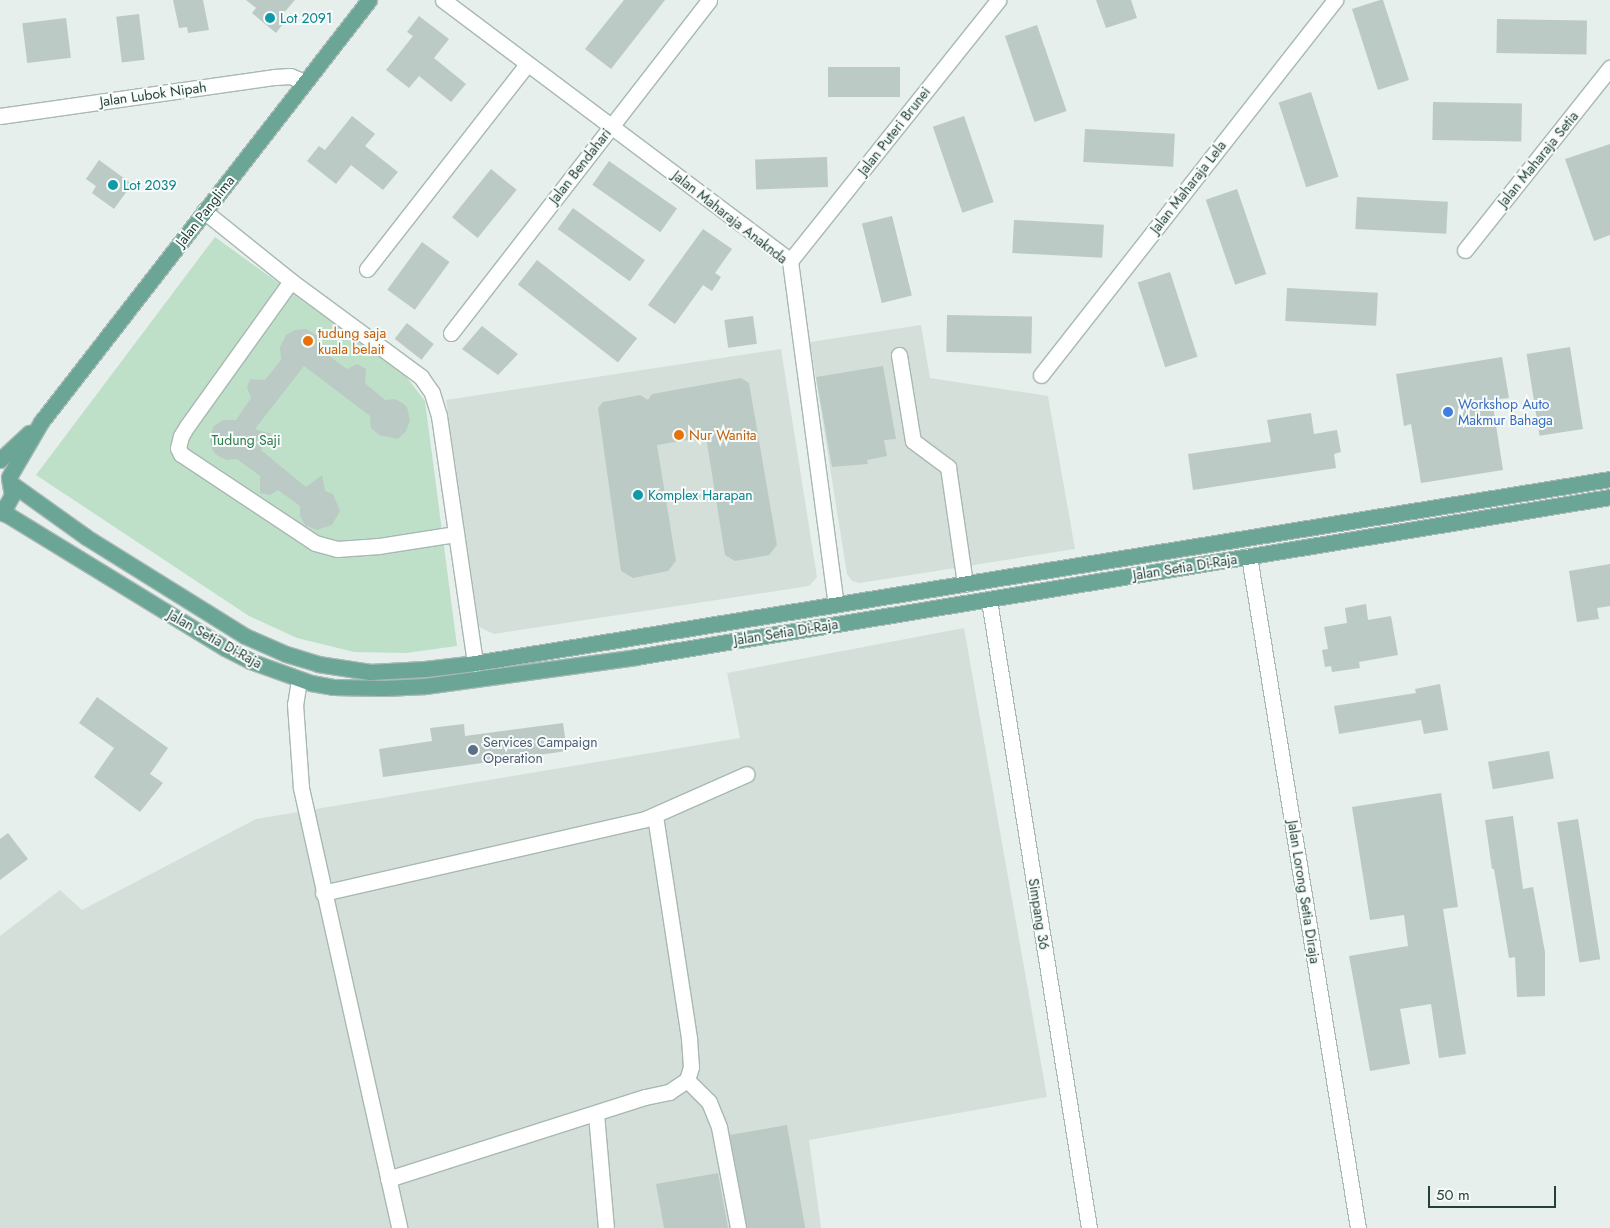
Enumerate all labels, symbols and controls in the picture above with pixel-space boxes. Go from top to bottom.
place label: Lot 2091 [280,10,332,26]
marker: Lot 2091 [264,12,276,24]
street label: Jalan Lubok Nipah [99,78,207,110]
street label: Jalan Puteri Brunei [854,83,934,179]
street label: Jalan Maharaja Setia [1494,108,1582,210]
street label: Jalan Bendahari [545,125,615,207]
street label: Jalan Maharaja Lela [1147,137,1229,237]
street label: Jalan Maharaja Anaknda [669,167,791,267]
street label: Jalan Panglima [172,172,238,250]
place label: Lot 2039 [123,177,177,193]
marker: Lot 2039 [107,179,119,191]
place label: tudung saja kuala belait [318,325,386,358]
marker: tudung saja kuala belait [302,335,314,347]
place label: Workshop Auto Makmur Bahaga [1458,396,1553,428]
marker: Workshop Auto Makmur Bahaga [1442,406,1454,418]
place label: Nur Wanita [689,427,756,443]
marker: Nur Wanita [673,429,685,441]
park label: Tudung Saji [211,432,281,448]
place label: Komplex Harapan [648,487,753,503]
marker: Komplex Harapan [632,489,644,501]
street label: Jalan Setia Di-Raja [1132,550,1238,584]
street label: Jalan Setia Di-Raja [165,606,265,672]
street label: Jalan Setia Di-Raja [733,615,839,649]
place label: Services Campaign Operation [483,734,598,766]
marker: Services Campaign Operation [467,744,479,756]
street label: Jalan Lorong Setia Diraja [1284,819,1324,965]
street label: Simpang 36 [1025,877,1053,951]
scale bar [1430,1176,1558,1208]
text: 50 m [1436,1184,1470,1206]

